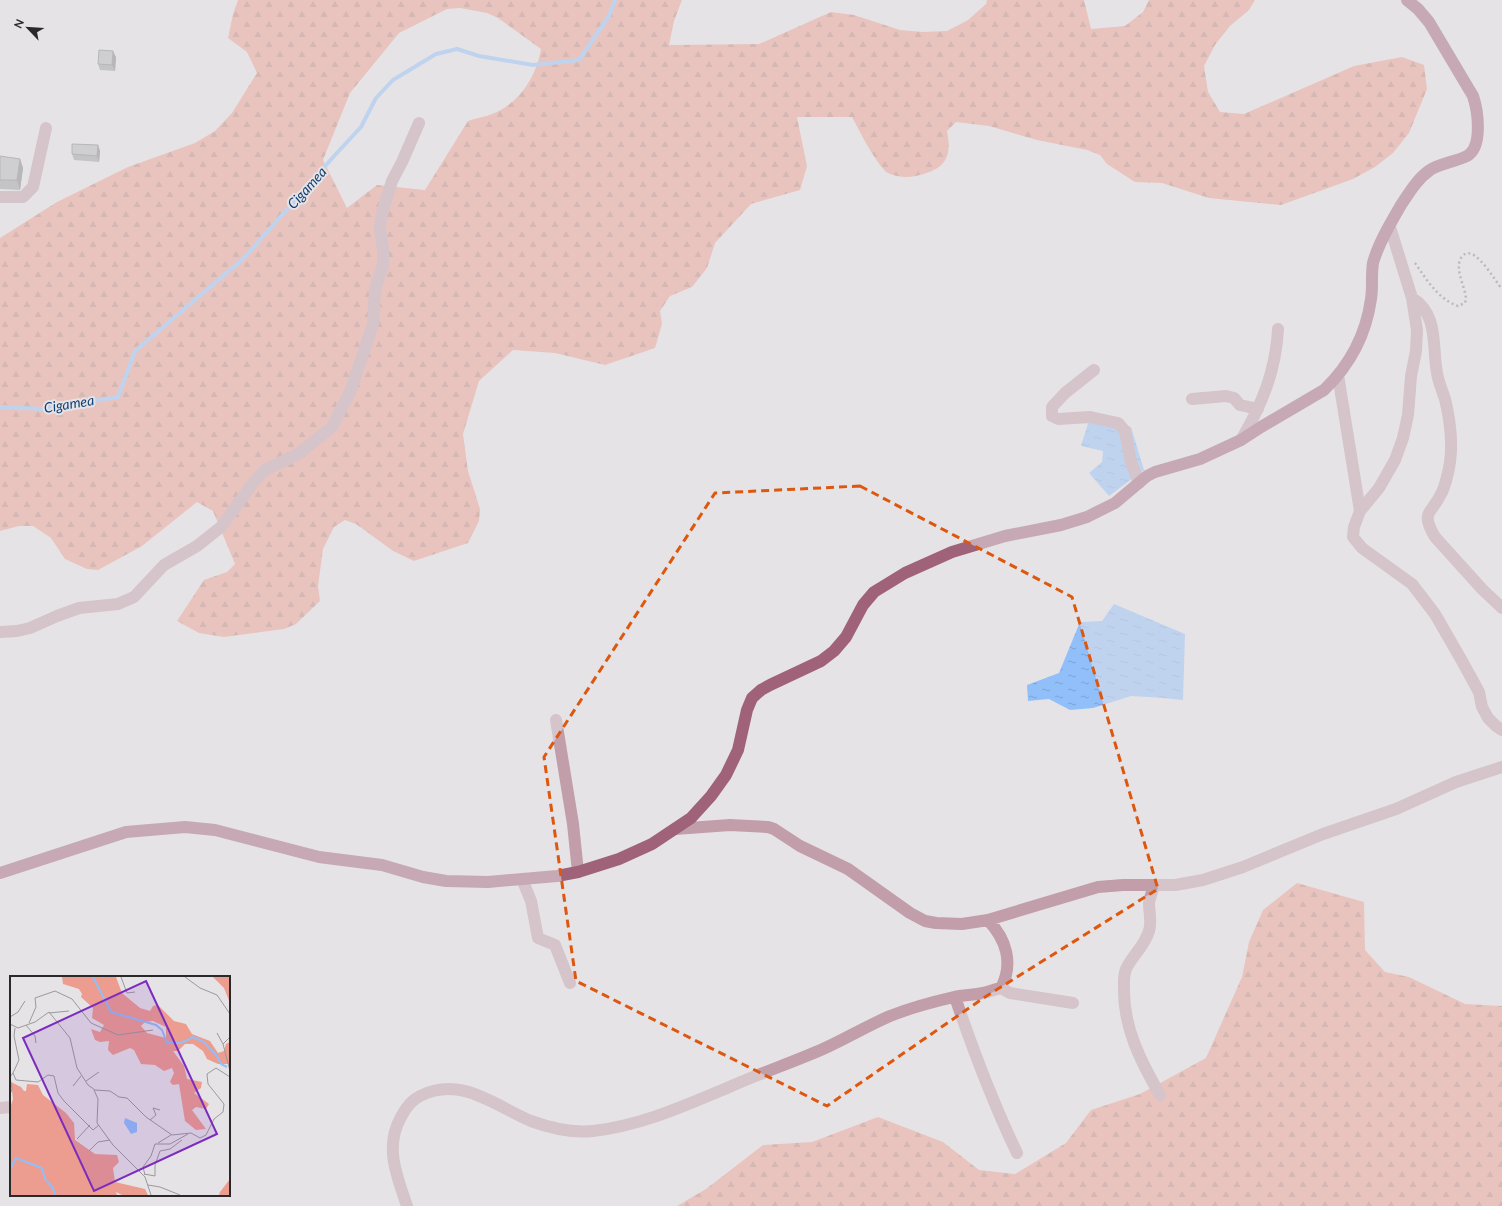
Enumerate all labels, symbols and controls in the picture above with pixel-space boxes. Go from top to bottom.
north arrow [8,8,48,48]
text: N [11,17,26,30]
water label: Cigamea [283,163,330,212]
water label: Cigamea [43,391,95,416]
inset map [10,976,230,1196]

